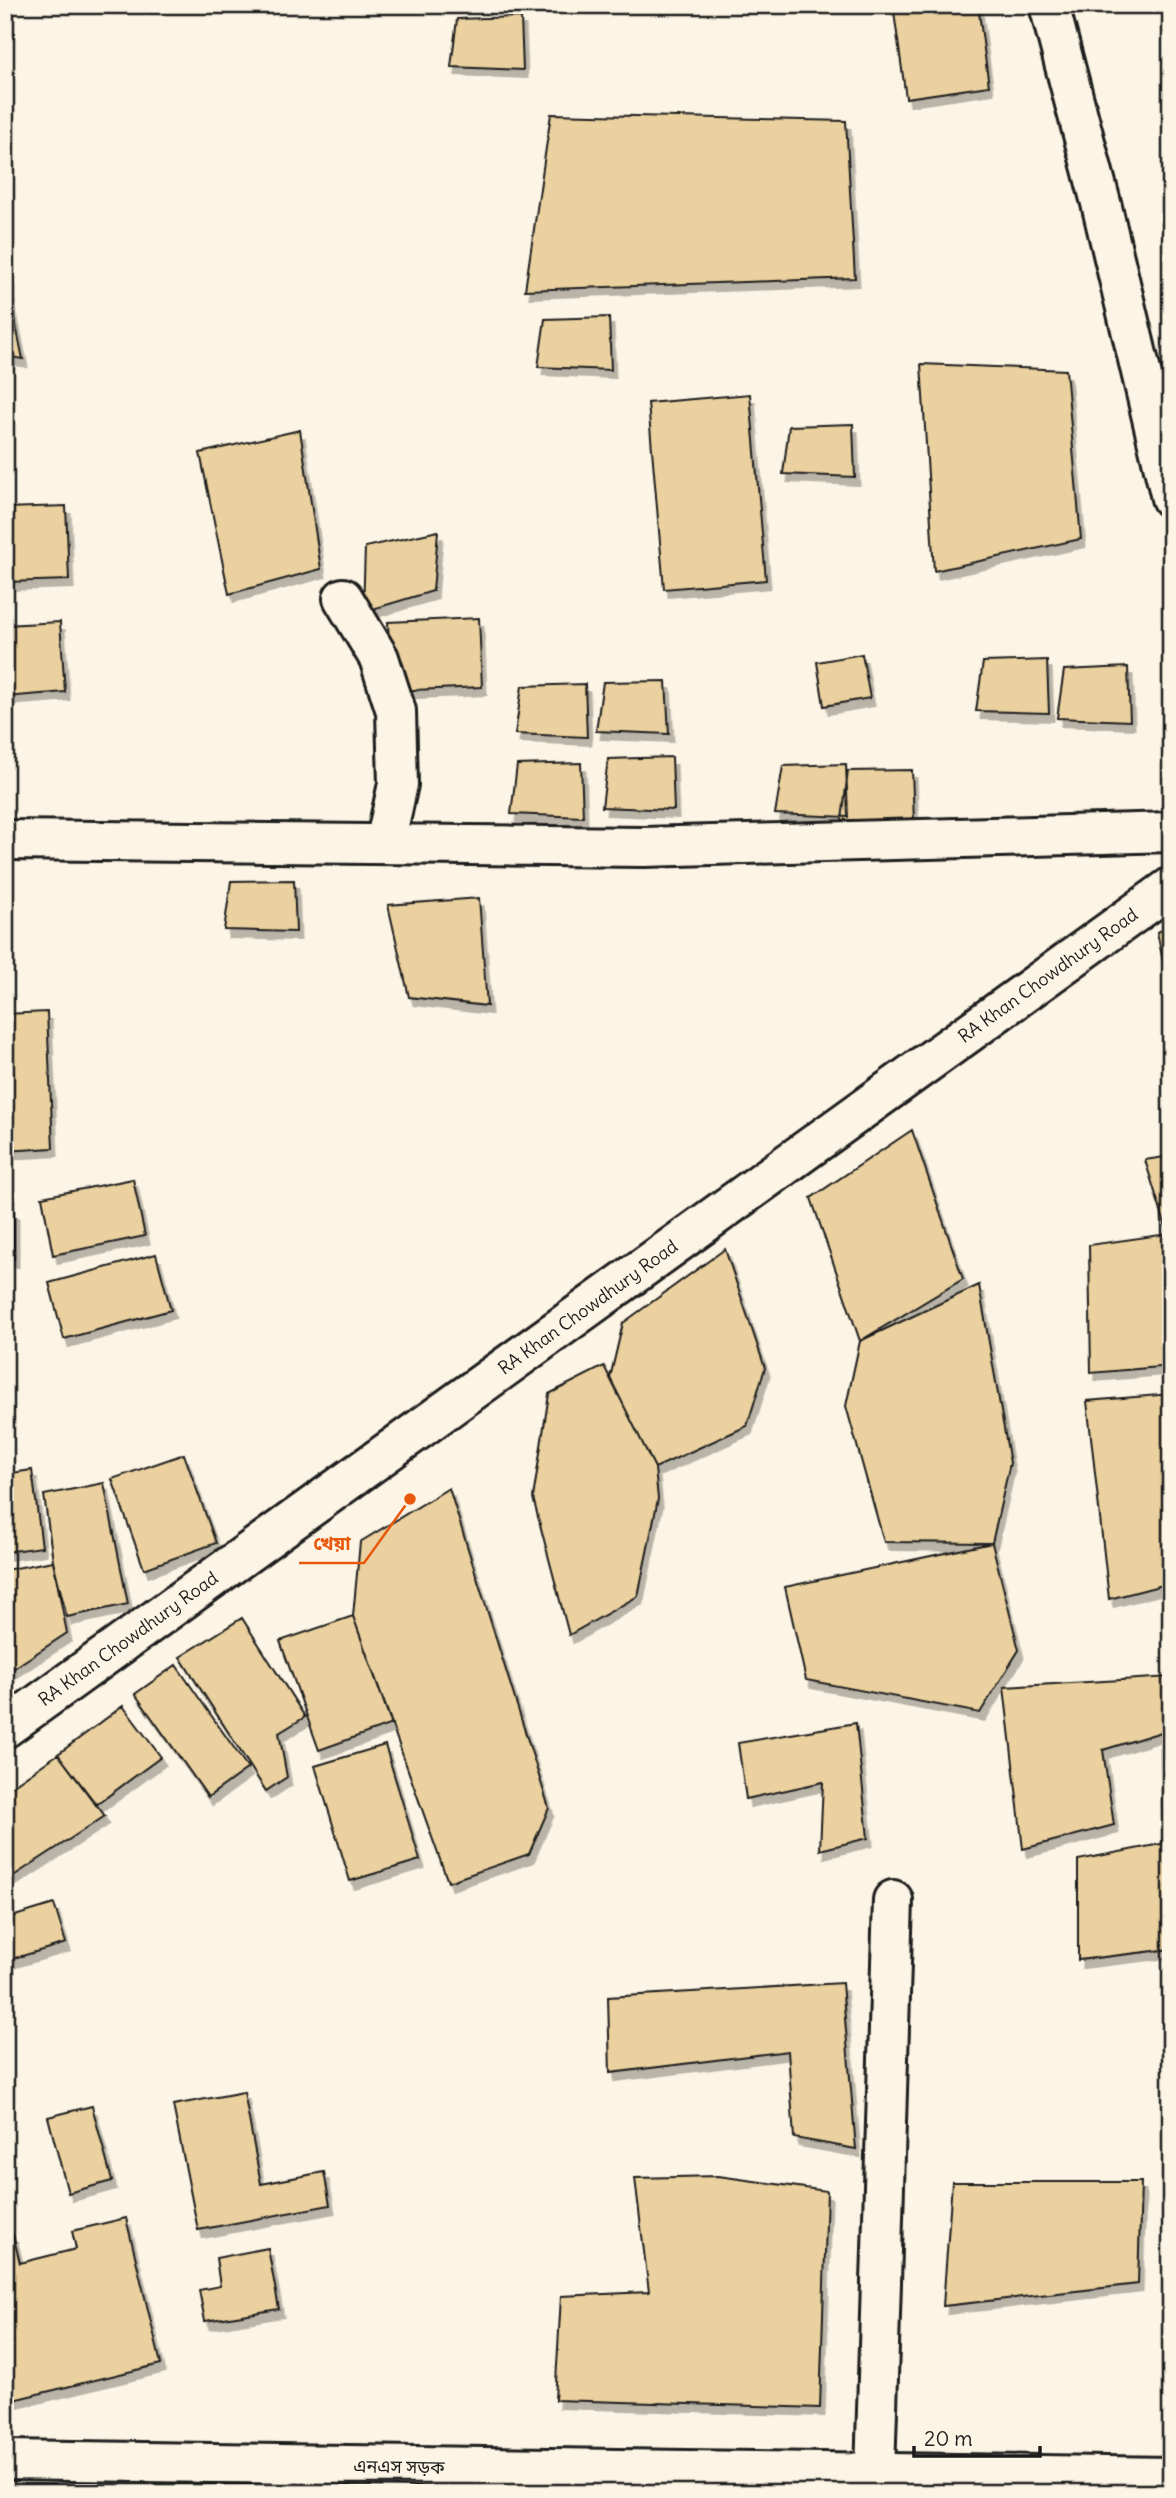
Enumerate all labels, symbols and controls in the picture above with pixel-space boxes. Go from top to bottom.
street label: RA Khan Chowdhury Road [953,903,1142,1048]
street label: RA Khan Chowdhury Road [494,1234,682,1379]
callout: খেয়া [299,1523,364,1563]
text: খেয়া [313,1531,351,1555]
street label: RA Khan Chowdhury Road [34,1566,223,1711]
scale bar [914,2414,1040,2458]
text: 20 m [924,2425,973,2452]
street label: এনএস সড়ক [353,2454,445,2479]

